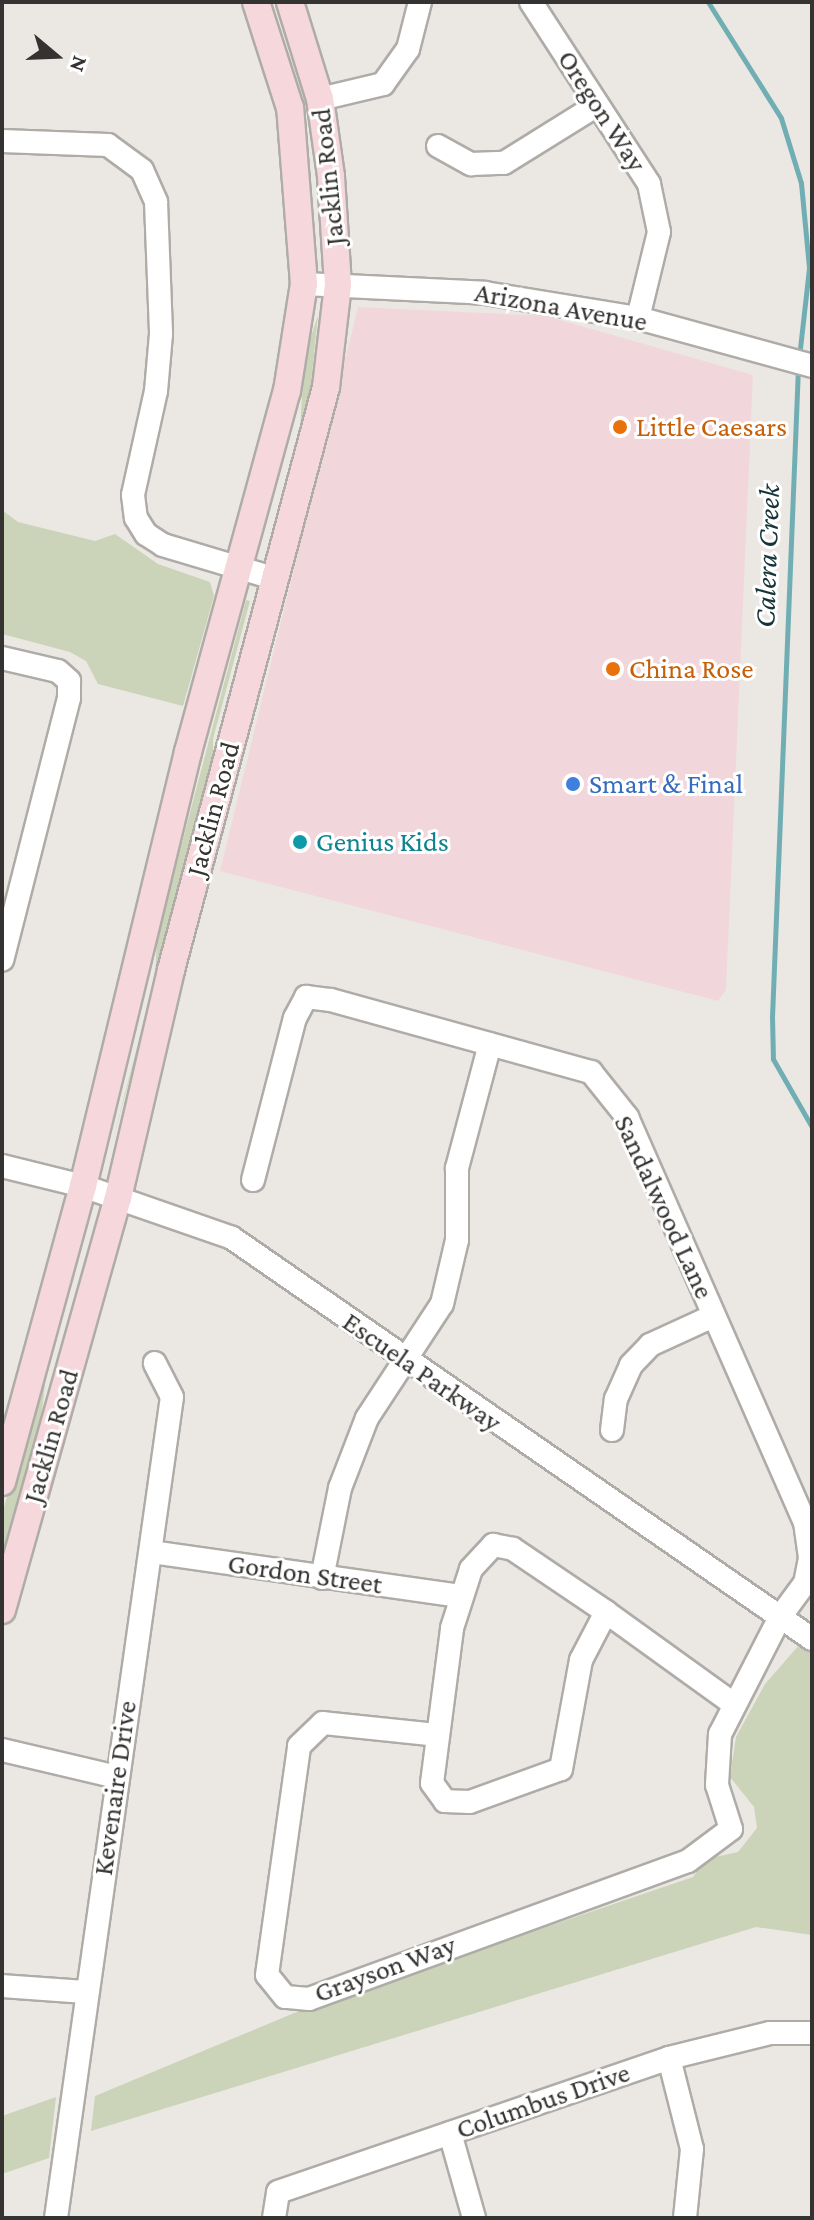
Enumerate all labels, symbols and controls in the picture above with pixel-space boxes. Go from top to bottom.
north arrow [16,16,96,96]
street label: Oregon Way [550,44,654,178]
text: N [65,53,93,75]
street label: Jacklin Road [304,107,352,247]
street label: Arizona Avenue [472,275,650,339]
place label: Little Caesars [636,410,787,444]
marker: Little Caesars [611,418,629,436]
water label: Calera Creek [747,484,787,628]
place label: China Rose [629,652,753,686]
marker: China Rose [604,660,622,678]
street label: Jacklin Road [179,738,247,880]
place label: Smart & Final [589,767,743,801]
marker: Smart & Final [564,775,582,793]
place label: Genius Kids [316,825,449,859]
marker: Genius Kids [291,833,309,851]
street label: Sandalwood Lane [607,1110,721,1304]
street label: Escuela Parkway [336,1305,508,1439]
street label: Jacklin Road [16,1365,86,1507]
street label: Gordon Street [226,1547,384,1601]
street label: Kevenaire Drive [86,1698,144,1878]
street label: Grayson Way [310,1928,460,2010]
street label: Columbus Drive [452,2056,634,2146]

